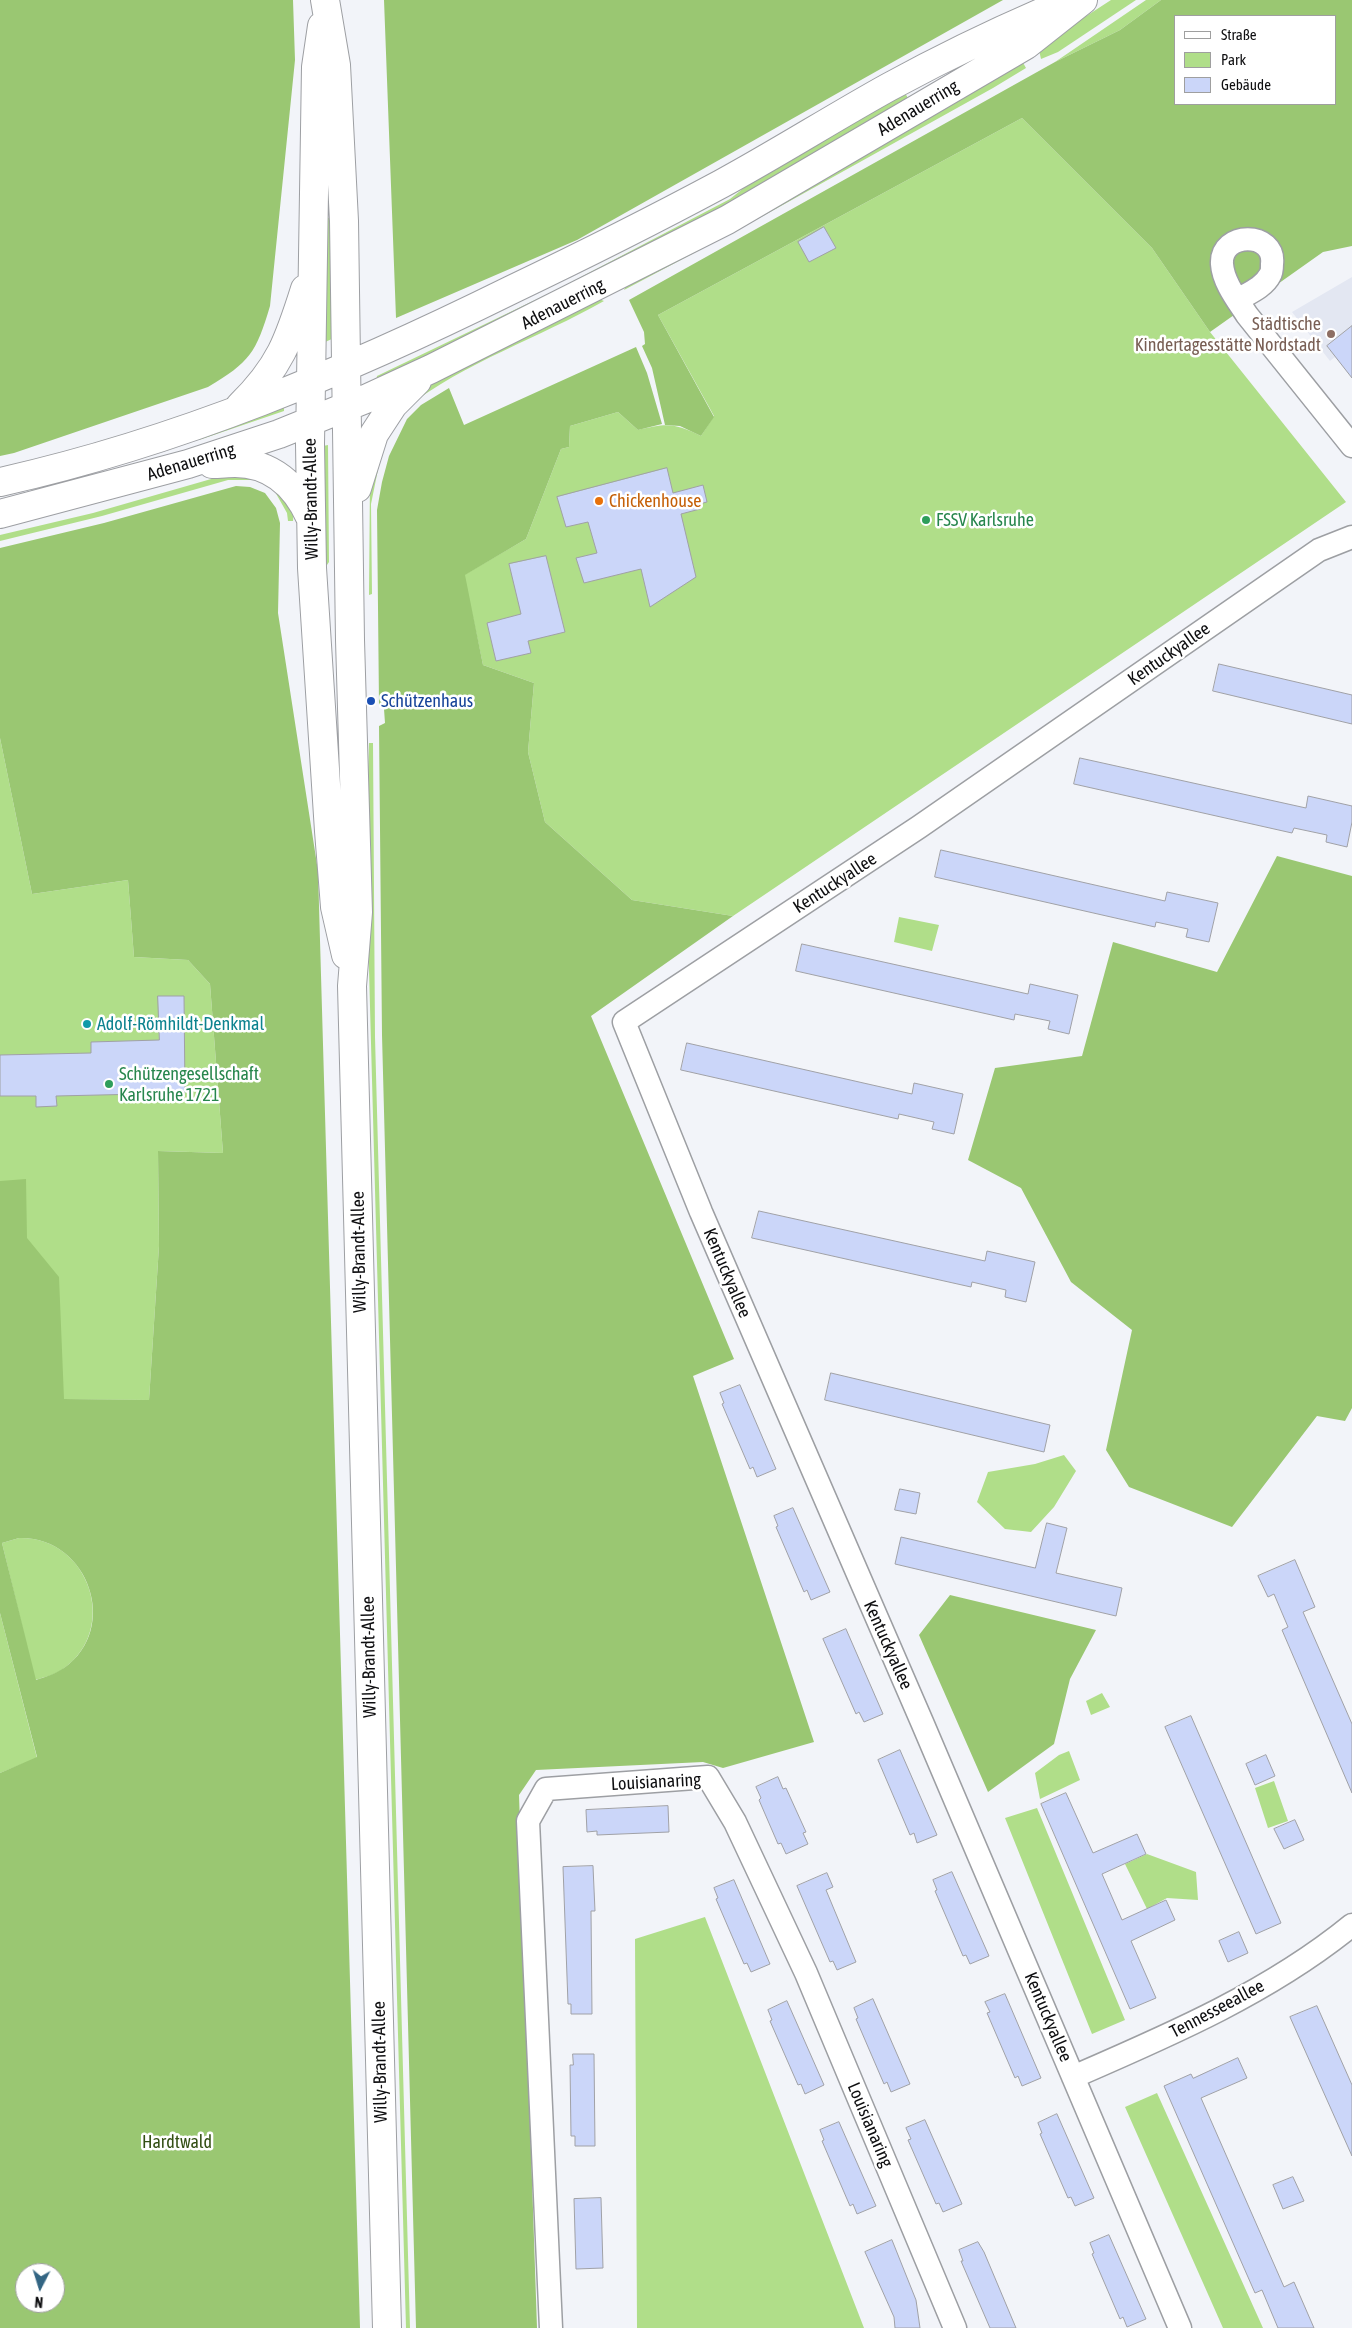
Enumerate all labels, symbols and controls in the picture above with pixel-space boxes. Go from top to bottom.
legend [1174,15,1337,105]
text: Straße [1221,26,1257,43]
text: Park [1221,51,1246,68]
street label: Adenauerring [874,75,962,141]
text: Gebäude [1221,76,1271,93]
street label: Adenauerring [518,274,608,334]
place label: Städtische Kindertagesstätte Nordstadt [1135,313,1321,356]
marker: Städtische Kindertagesstätte Nordstadt [1325,328,1337,340]
street label: Adenauerring [144,438,238,486]
street label: Willy-Brandt-Allee [299,438,323,560]
place label: Chickenhouse [609,490,702,512]
marker: Chickenhouse [593,495,605,507]
place label: FSSV Karlsruhe [936,509,1034,531]
marker: FSSV Karlsruhe [920,514,932,526]
street label: Kentuckyallee [1124,618,1214,690]
place label: Schützenhaus [381,690,473,712]
marker: Schützenhaus [365,695,377,707]
street label: Kentuckyallee [789,848,881,918]
place label: Adolf-Römhildt-Denkmal [97,1013,264,1035]
marker: Adolf-Römhildt-Denkmal [81,1018,93,1030]
place label: Schützengesellschaft Karlsruhe 1721 [119,1063,259,1106]
marker: Schützengesellschaft Karlsruhe 1721 [103,1078,115,1090]
street label: Willy-Brandt-Allee [347,1191,371,1313]
street label: Kentuckyallee [698,1225,756,1321]
street label: Willy-Brandt-Allee [357,1596,381,1718]
street label: Kentuckyallee [859,1597,917,1693]
street label: Louisianaring [610,1769,702,1795]
street label: Kentuckyallee [1019,1969,1077,2065]
street label: Tennesseeallee [1166,1975,1268,2043]
street label: Willy-Brandt-Allee [368,2001,392,2123]
street label: Louisianaring [842,2079,898,2171]
park label: Hardtwald [142,2131,212,2153]
north arrow [15,2263,65,2313]
text: N [34,2294,44,2310]

